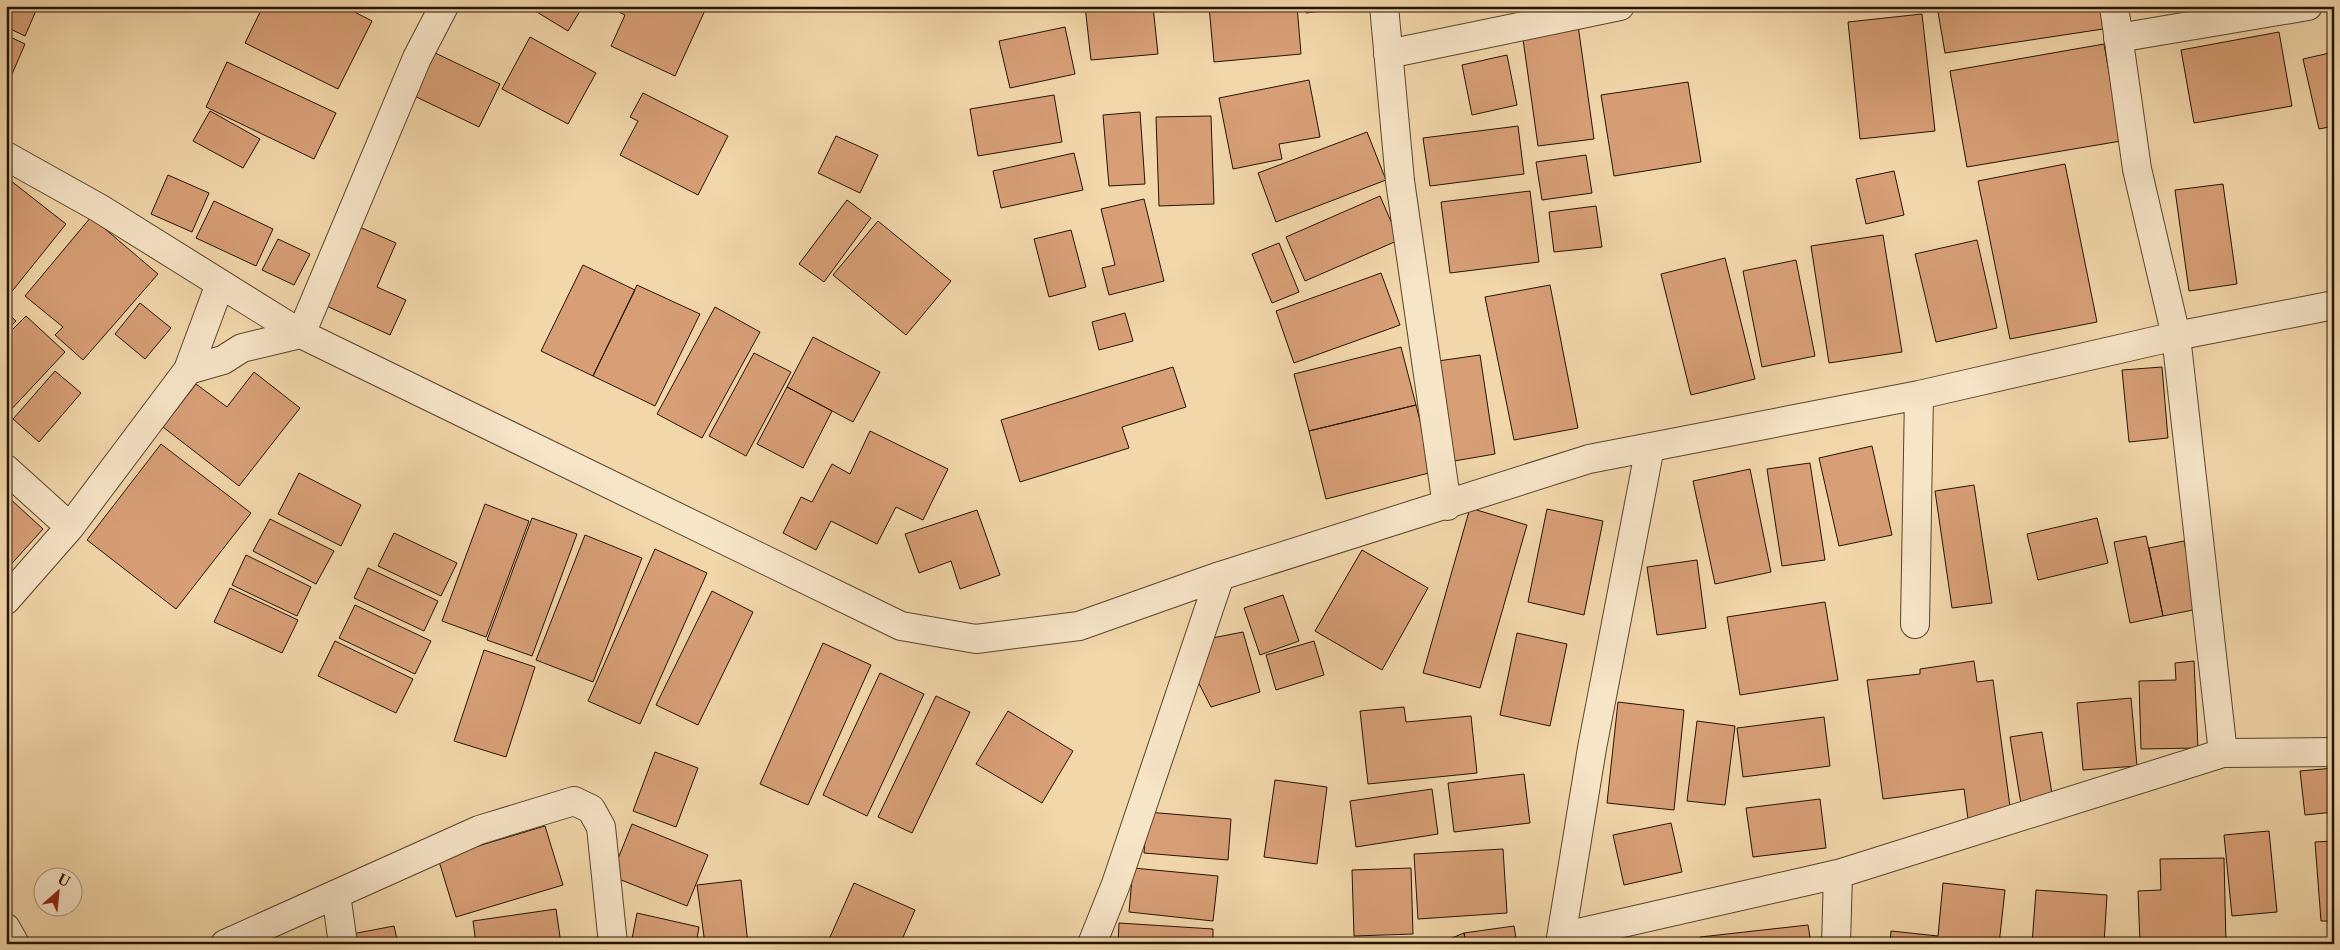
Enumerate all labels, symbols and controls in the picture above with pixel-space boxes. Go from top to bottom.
north arrow [32,868,82,918]
text: U [55,870,74,891]

